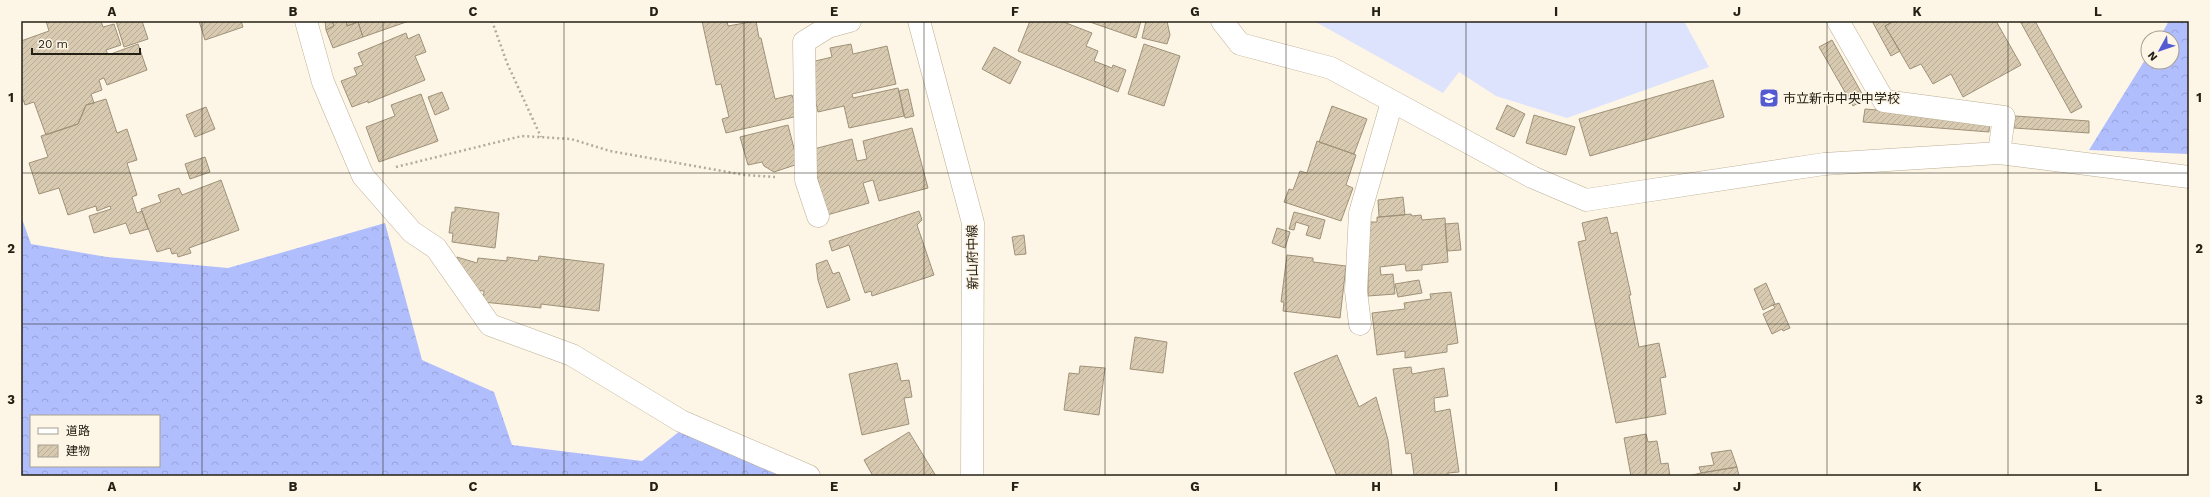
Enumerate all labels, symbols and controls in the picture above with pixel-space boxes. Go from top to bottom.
text: A [108,4,117,19]
text: B [289,4,298,19]
text: C [469,4,478,19]
text: D [649,4,659,19]
text: E [830,4,838,19]
text: F [1011,4,1019,19]
text: G [1190,4,1200,19]
text: H [1371,4,1381,19]
text: I [1554,4,1558,19]
text: J [1733,4,1741,19]
text: K [1912,4,1922,19]
text: L [2094,4,2102,19]
scale bar [32,30,140,56]
north arrow [2140,30,2180,70]
text: 20 m [38,37,68,51]
text: N [2145,49,2160,63]
school or university icon: 市立新市中央中学校 [1758,87,1780,109]
text: 1 [8,90,14,105]
text: 1 [2196,90,2202,105]
place label: 市立新市中央中学校 [1783,91,1900,106]
street label: 新山府中線 [964,224,981,290]
text: 2 [7,241,15,256]
text: 2 [2195,241,2203,256]
text: 3 [7,392,15,407]
text: 3 [2195,392,2203,407]
legend [30,415,160,467]
text: 道路 [66,424,90,438]
text: 建物 [66,444,90,458]
text: A [108,479,117,494]
text: B [289,479,298,494]
text: C [469,479,478,494]
text: D [649,479,659,494]
text: E [830,479,838,494]
text: F [1011,479,1019,494]
text: G [1190,479,1200,494]
text: H [1371,479,1381,494]
text: I [1554,479,1558,494]
text: J [1733,479,1741,494]
text: K [1912,479,1922,494]
text: L [2094,479,2102,494]

